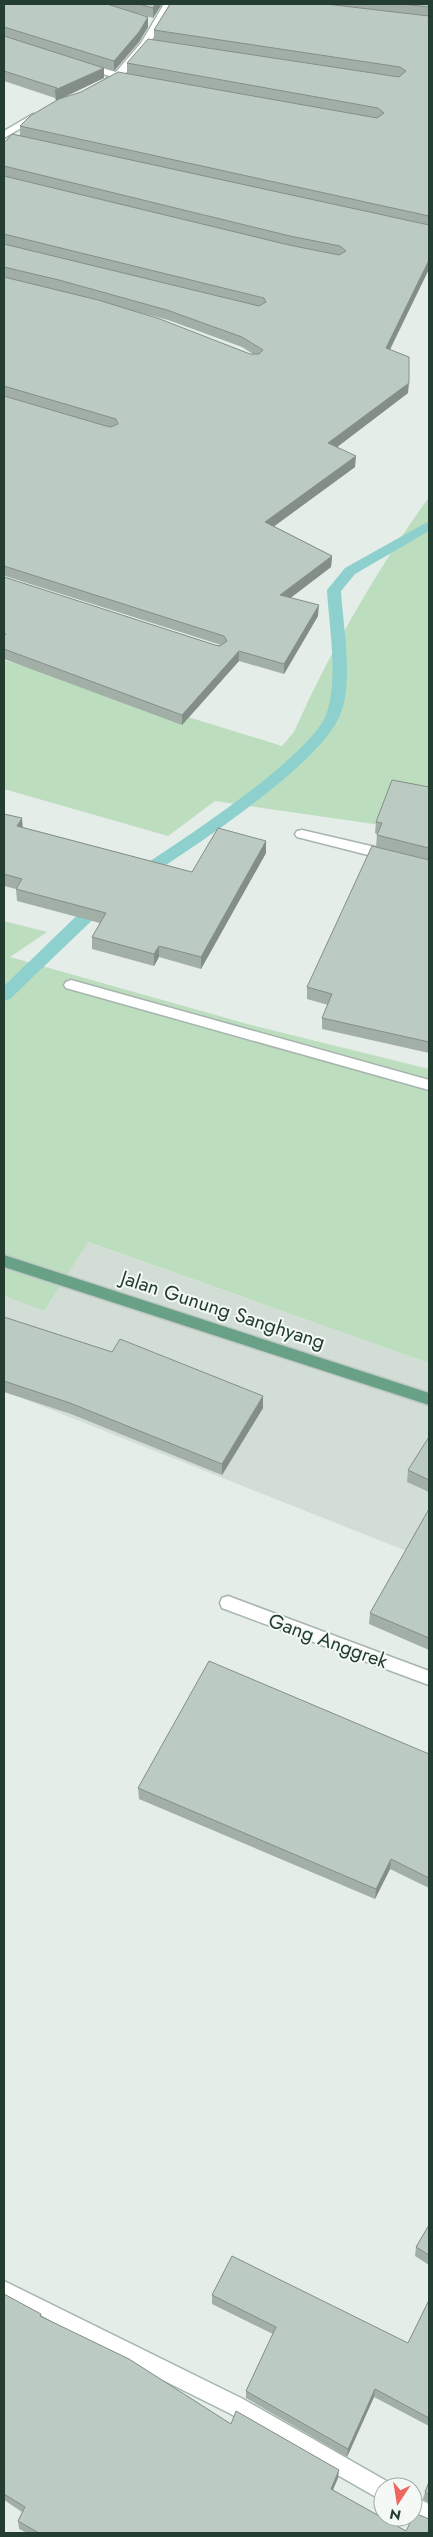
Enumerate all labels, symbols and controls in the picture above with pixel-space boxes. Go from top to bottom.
street label: Jalan Gunung Sanghyang [114,1262,329,1357]
street label: Gang Anggrek [264,1606,392,1676]
north arrow [373,2477,423,2527]
text: N [388,2504,403,2526]

